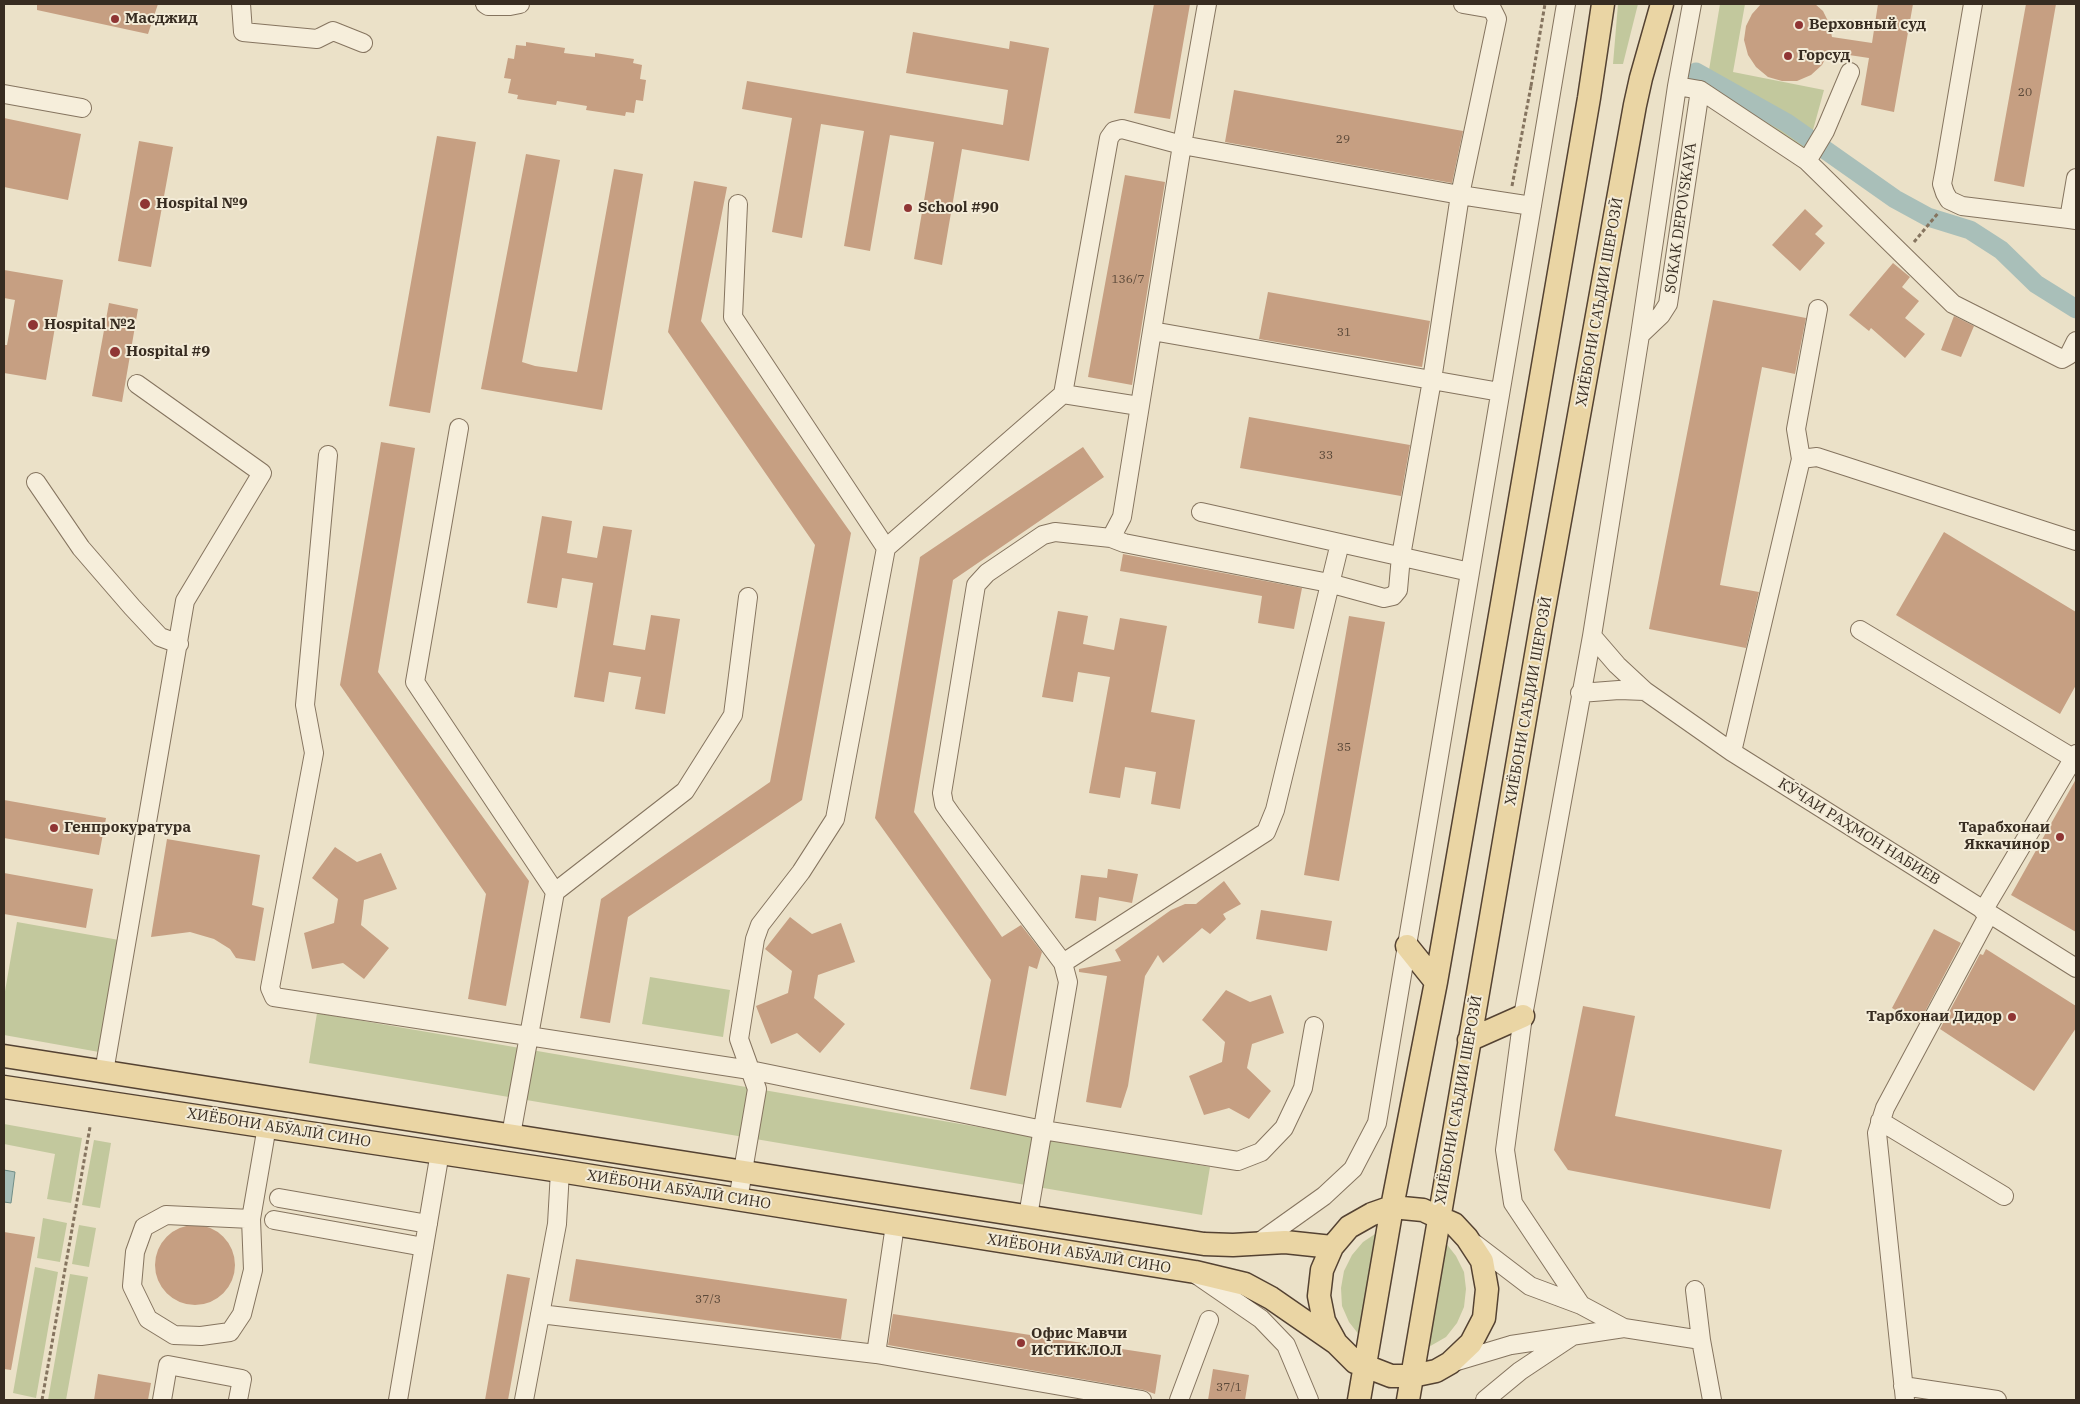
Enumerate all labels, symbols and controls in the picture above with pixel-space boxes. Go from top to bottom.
place label: Масджид [125,10,198,28]
marker: Масджид [109,13,121,25]
place label: Верховный суд [1809,16,1926,34]
marker: Верховный суд [1793,19,1805,31]
place label: Горсуд [1798,47,1850,65]
marker: Горсуд [1782,50,1794,62]
house number: 20 [2018,86,2032,100]
house number: 29 [1336,133,1350,147]
street label: SOKAK DEPOVSKAYA [1661,141,1701,295]
place label: Hospital №9 [156,195,248,213]
street label: ХИЁБОНИ САЪДИИ ШЕРОЗӢ [1573,196,1627,408]
marker: Hospital №9 [138,197,152,211]
place label: School #90 [918,199,999,217]
marker: School #90 [902,202,914,214]
house number: 136/7 [1111,273,1145,287]
place label: Hospital №2 [44,316,136,334]
marker: Hospital №2 [26,318,40,332]
house number: 31 [1337,326,1351,340]
place label: Hospital #9 [126,343,210,361]
marker: Hospital #9 [108,345,122,359]
house number: 33 [1319,449,1333,463]
street label: ХИЁБОНИ САЪДИИ ШЕРОЗӢ [1502,595,1556,807]
house number: 35 [1337,741,1351,755]
street label: КӮЧАИ РАҲМОН НАБИЕВ [1775,775,1943,889]
place label: Генпрокуратура [64,819,191,837]
place label: Тарабхонаи Яккачинор [1958,819,2050,854]
marker: Генпрокуратура [48,822,60,834]
marker: Тарабхонаи Яккачинор [2054,831,2066,843]
street label: ХИЁБОНИ САЪДИИ ШЕРОЗӢ [1432,994,1486,1206]
place label: Тарбхонаи Дидор [1866,1008,2002,1026]
marker: Тарбхонаи Дидор [2006,1011,2018,1023]
street label: ХИЁБОНИ АБӮАЛӢ СИНО [186,1105,372,1151]
street label: ХИЁБОНИ АБӮАЛӢ СИНО [586,1167,772,1213]
street label: ХИЁБОНИ АБӮАЛӢ СИНО [986,1231,1172,1277]
house number: 37/3 [695,1293,721,1307]
place label: Офис Мавчи ИСТИКЛОЛ [1031,1325,1127,1360]
marker: Офис Мавчи ИСТИКЛОЛ [1015,1337,1027,1349]
house number: 37/1 [1216,1381,1242,1395]

